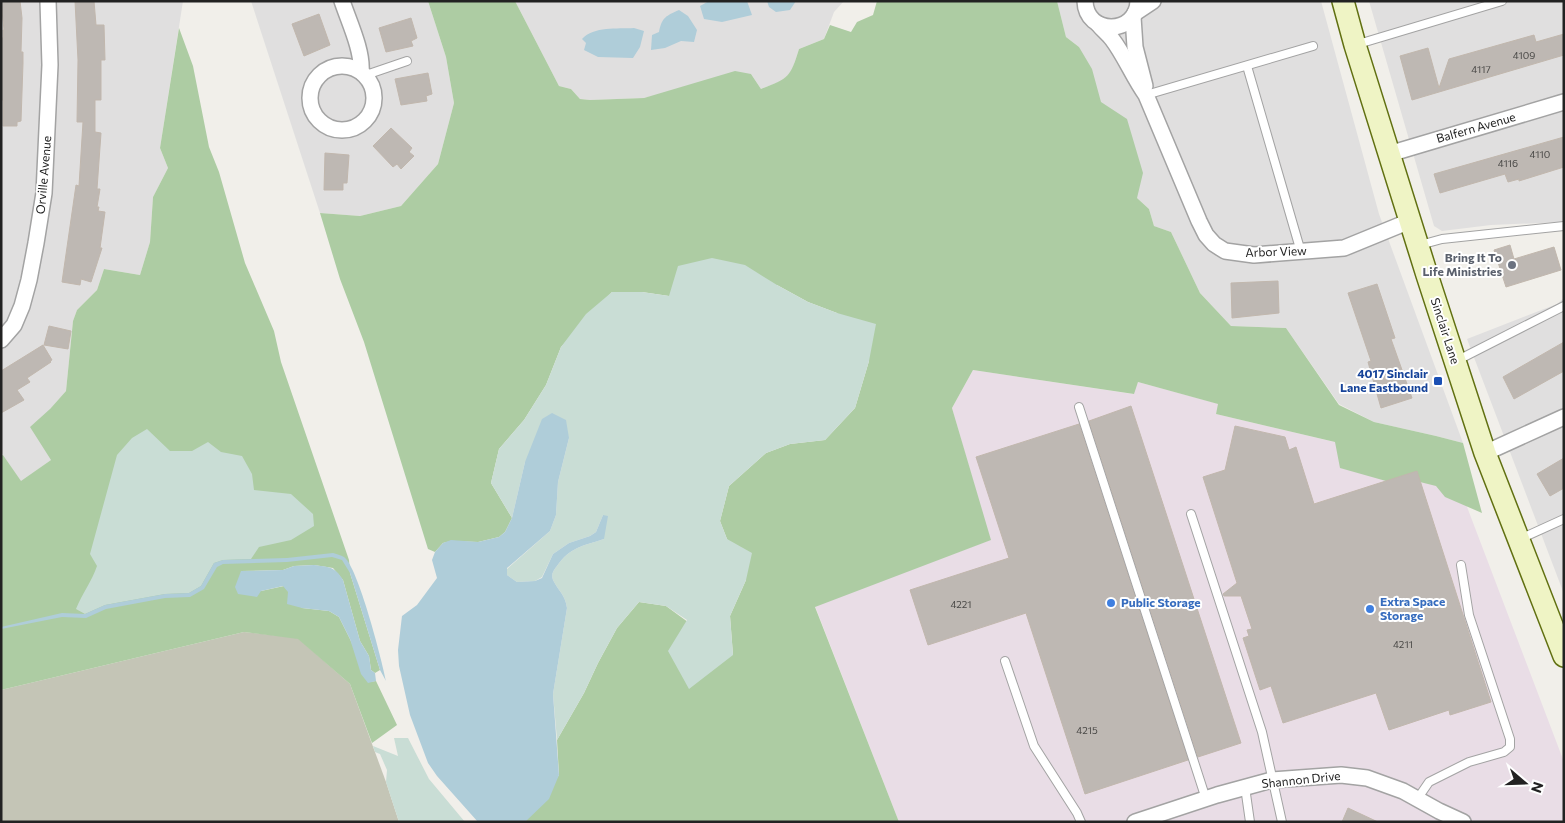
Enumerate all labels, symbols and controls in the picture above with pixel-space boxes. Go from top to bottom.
house number: 4109 [1513,49,1535,61]
house number: 4117 [1471,63,1491,75]
street label: Balfern Avenue [1434,109,1517,145]
street label: Orville Avenue [33,135,53,215]
house number: 4110 [1530,148,1550,160]
house number: 4116 [1498,157,1518,169]
street label: Arbor View [1245,243,1307,259]
place label: Bring It To Life Ministries [1422,250,1502,278]
marker: Bring It To Life Ministries [1506,259,1518,271]
street label: Sinclair Lane [1429,296,1463,366]
place label: 4017 Sinclair Lane Eastbound [1340,366,1428,394]
marker: 4017 Sinclair Lane Eastbound [1432,375,1444,387]
place label: Extra Space Storage [1380,594,1445,622]
place label: Public Storage [1121,595,1201,609]
marker: Public Storage [1105,597,1117,609]
house number: 4221 [950,598,972,610]
marker: Extra Space Storage [1364,603,1376,615]
house number: 4211 [1393,638,1413,650]
house number: 4215 [1076,724,1098,736]
north arrow [1500,758,1550,808]
street label: Shannon Drive [1261,768,1341,790]
text: N [1528,780,1548,795]

